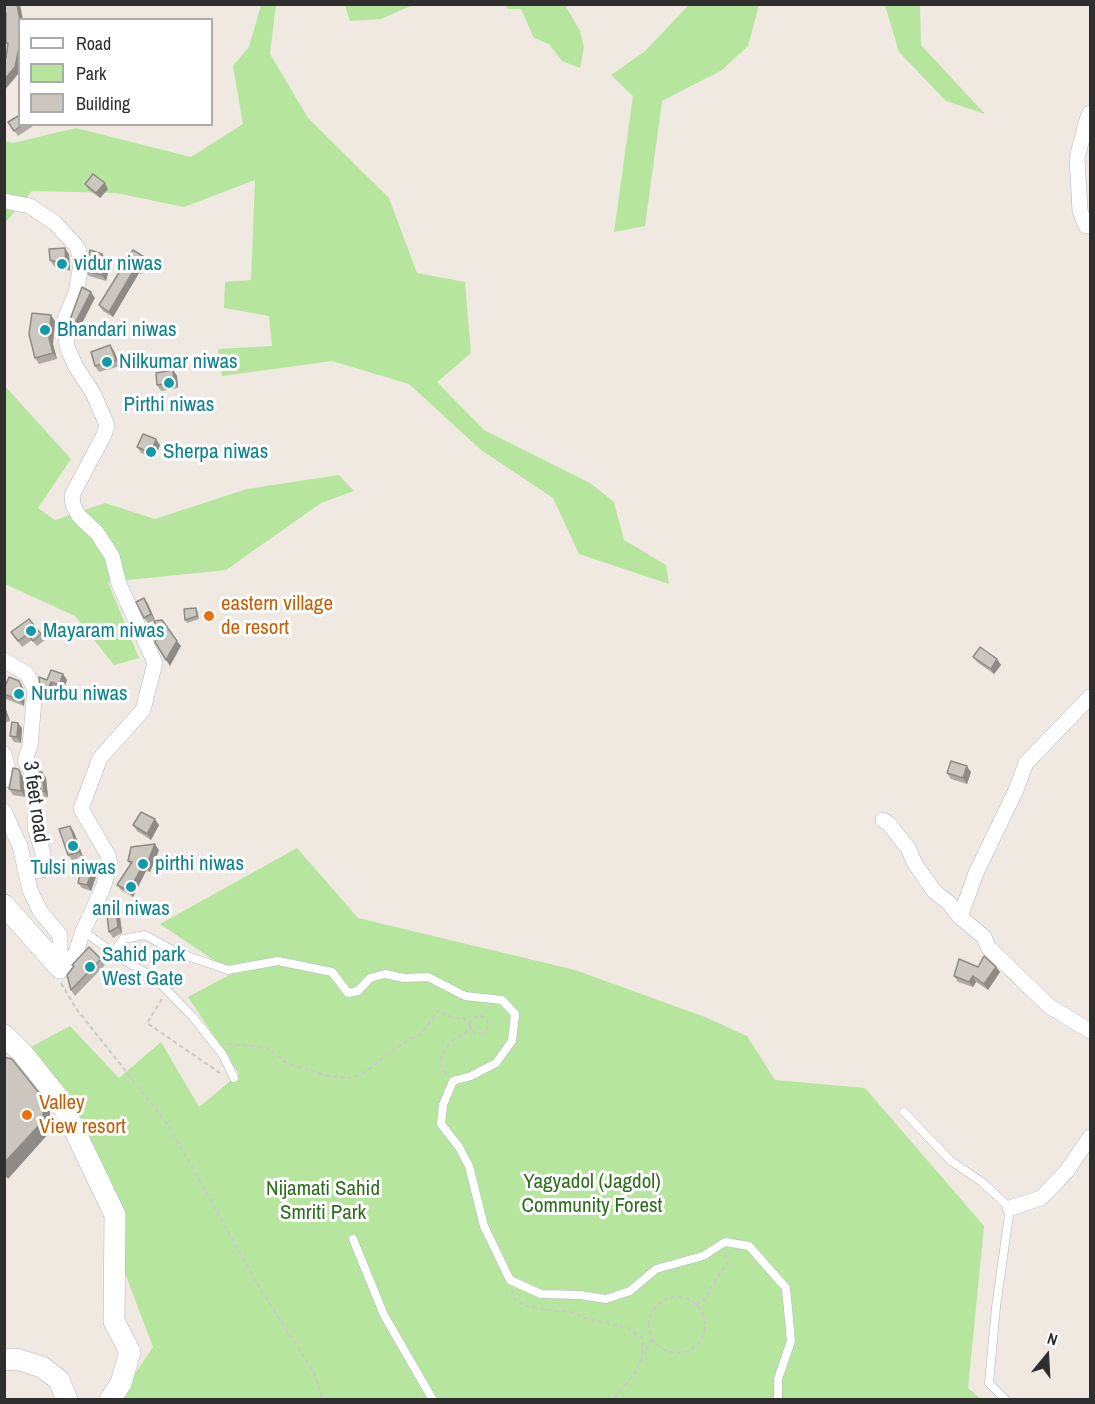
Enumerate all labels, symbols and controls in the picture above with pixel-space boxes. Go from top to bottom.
legend [18,18,213,126]
text: Road [76,31,111,56]
text: Park [76,61,106,86]
text: Building [76,91,130,116]
place label: vidur niwas [74,251,162,277]
marker: vidur niwas [55,257,69,271]
place label: Bhandari niwas [57,317,177,343]
marker: Bhandari niwas [38,323,52,337]
place label: Nilkumar niwas [119,349,238,375]
marker: Nilkumar niwas [100,355,114,369]
marker: Pirthi niwas [162,376,176,390]
place label: Pirthi niwas [124,392,214,418]
place label: Sherpa niwas [163,439,268,465]
marker: Sherpa niwas [144,445,158,459]
place label: eastern village de resort [221,591,333,641]
marker: eastern village de resort [202,609,216,623]
place label: Mayaram niwas [43,618,165,644]
marker: Mayaram niwas [24,624,38,638]
place label: Nurbu niwas [31,681,128,707]
marker: Nurbu niwas [12,687,26,701]
street label: 3 feet road [17,759,53,845]
marker: Tulsi niwas [66,839,80,853]
place label: pirthi niwas [155,851,244,877]
place label: Tulsi niwas [30,855,116,881]
marker: pirthi niwas [136,857,150,871]
marker: anil niwas [124,880,138,894]
place label: anil niwas [92,896,170,922]
place label: Sahid park West Gate [102,942,185,992]
marker: Sahid park West Gate [83,960,97,974]
place label: Valley View resort [39,1090,126,1140]
marker: Valley View resort [20,1108,34,1122]
park label: Yagyadol (Jagdol) Community Forest [522,1169,662,1219]
park label: Nijamati Sahid Smriti Park [266,1176,380,1226]
north arrow [1017,1326,1077,1386]
text: N [1045,1327,1060,1351]

